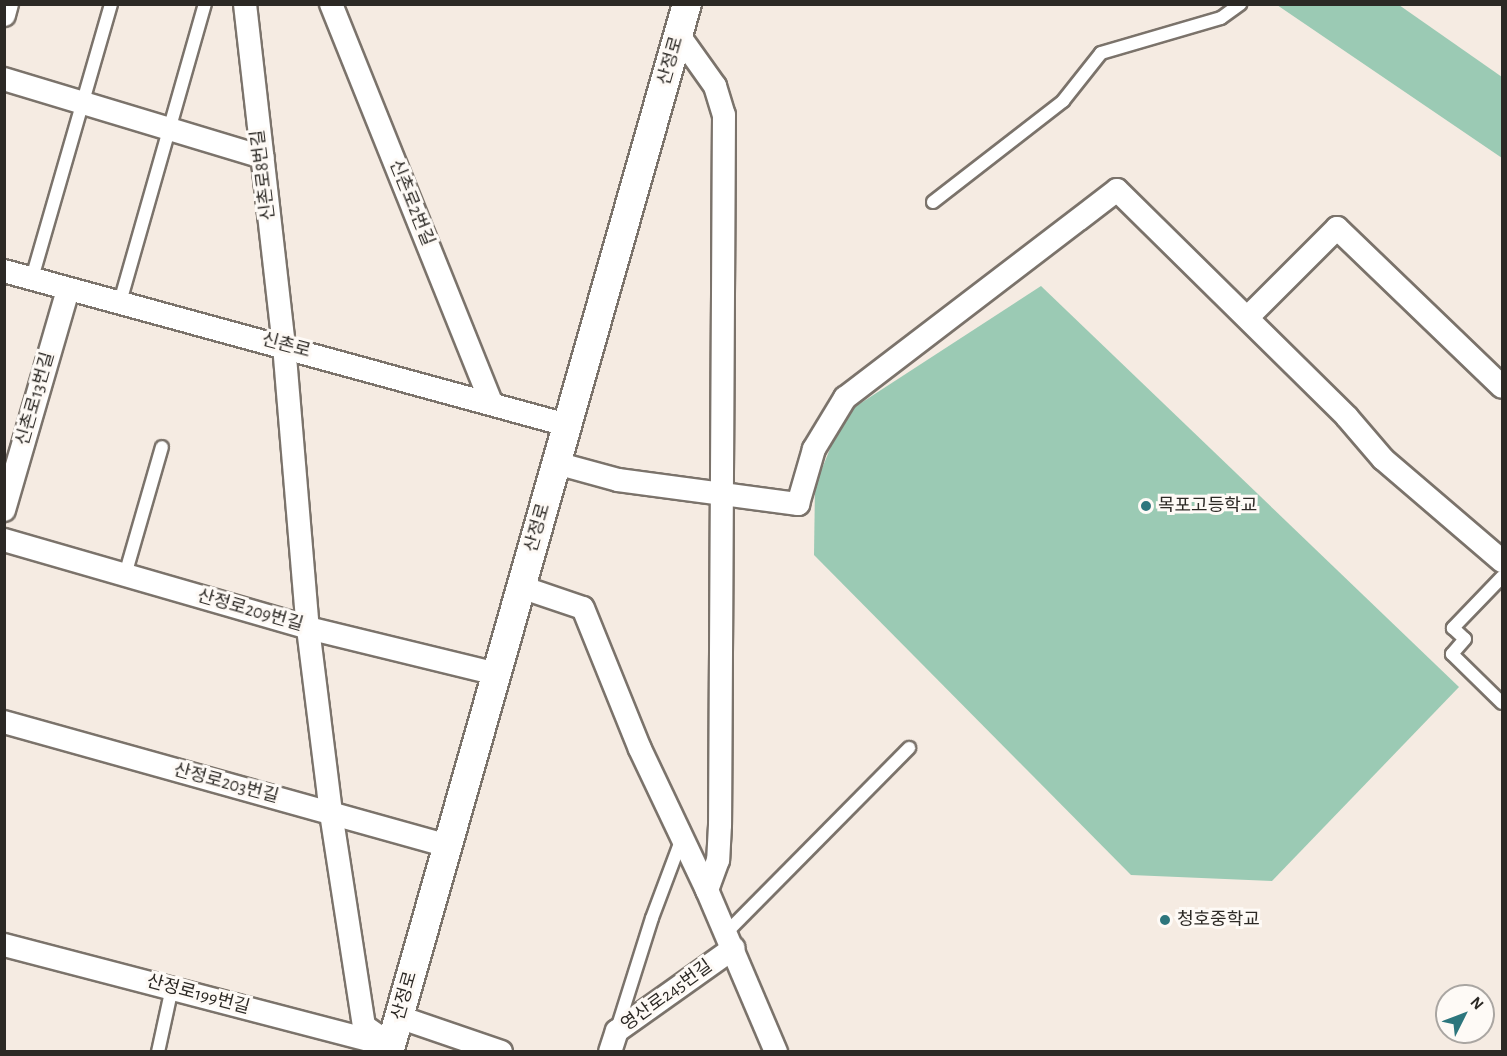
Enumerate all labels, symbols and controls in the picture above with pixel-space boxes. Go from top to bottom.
street label: 산정로 [654,34,688,88]
street label: 신촌로8번길 [248,128,280,222]
street label: 신촌로2번길 [384,157,438,249]
street label: 신촌로 [259,329,313,363]
street label: 신촌로13번길 [12,350,60,448]
place label: 목포고등학교 [1158,495,1257,517]
marker: 목포고등학교 [1139,499,1153,513]
street label: 산정로 [521,501,555,555]
street label: 산정로209번길 [195,586,305,636]
street label: 산정로203번길 [171,760,281,808]
place label: 청호중학교 [1177,909,1260,931]
marker: 청호중학교 [1158,913,1172,927]
street label: 영산로245번길 [617,956,717,1036]
street label: 산정로 [388,969,422,1023]
street label: 산정로199번길 [144,971,252,1019]
north arrow [1435,984,1495,1044]
text: N [1467,994,1487,1013]

